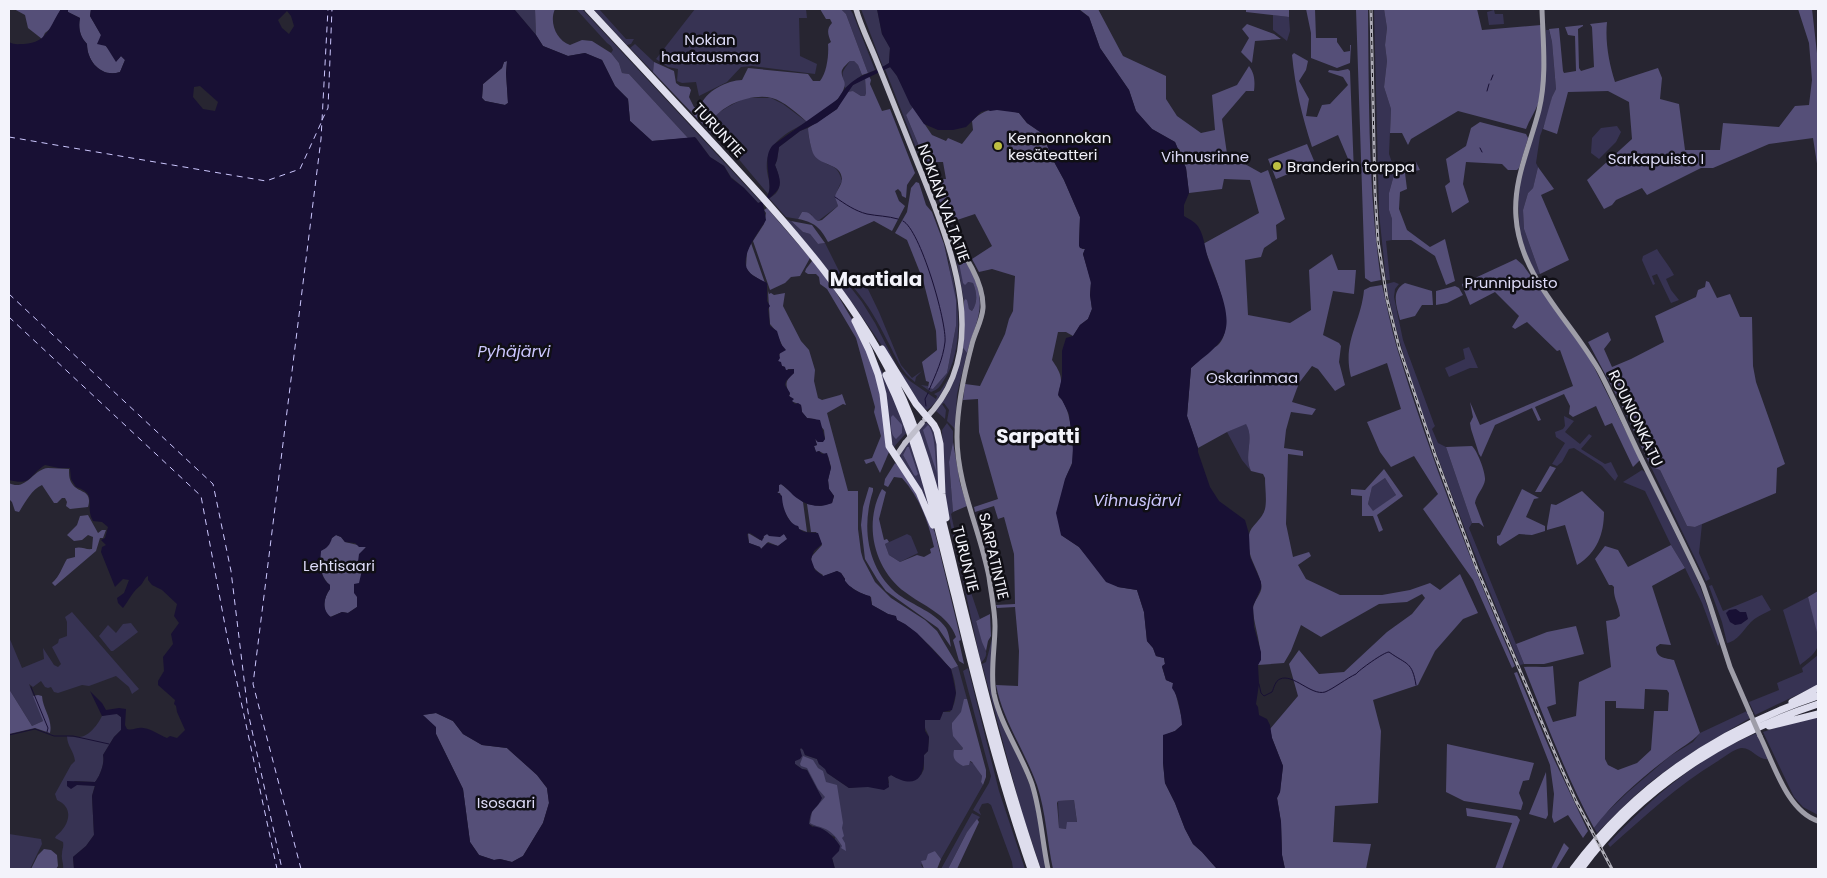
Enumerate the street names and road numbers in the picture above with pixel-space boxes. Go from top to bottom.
street label: TURUNTIE [688,98,750,162]
street label: NOKIAN VALTATIE [913,141,975,265]
street label: ROUNIONKATU [1604,366,1668,470]
street label: SARPATINTIE [974,510,1014,602]
street label: TURUNTIE [948,524,984,594]

